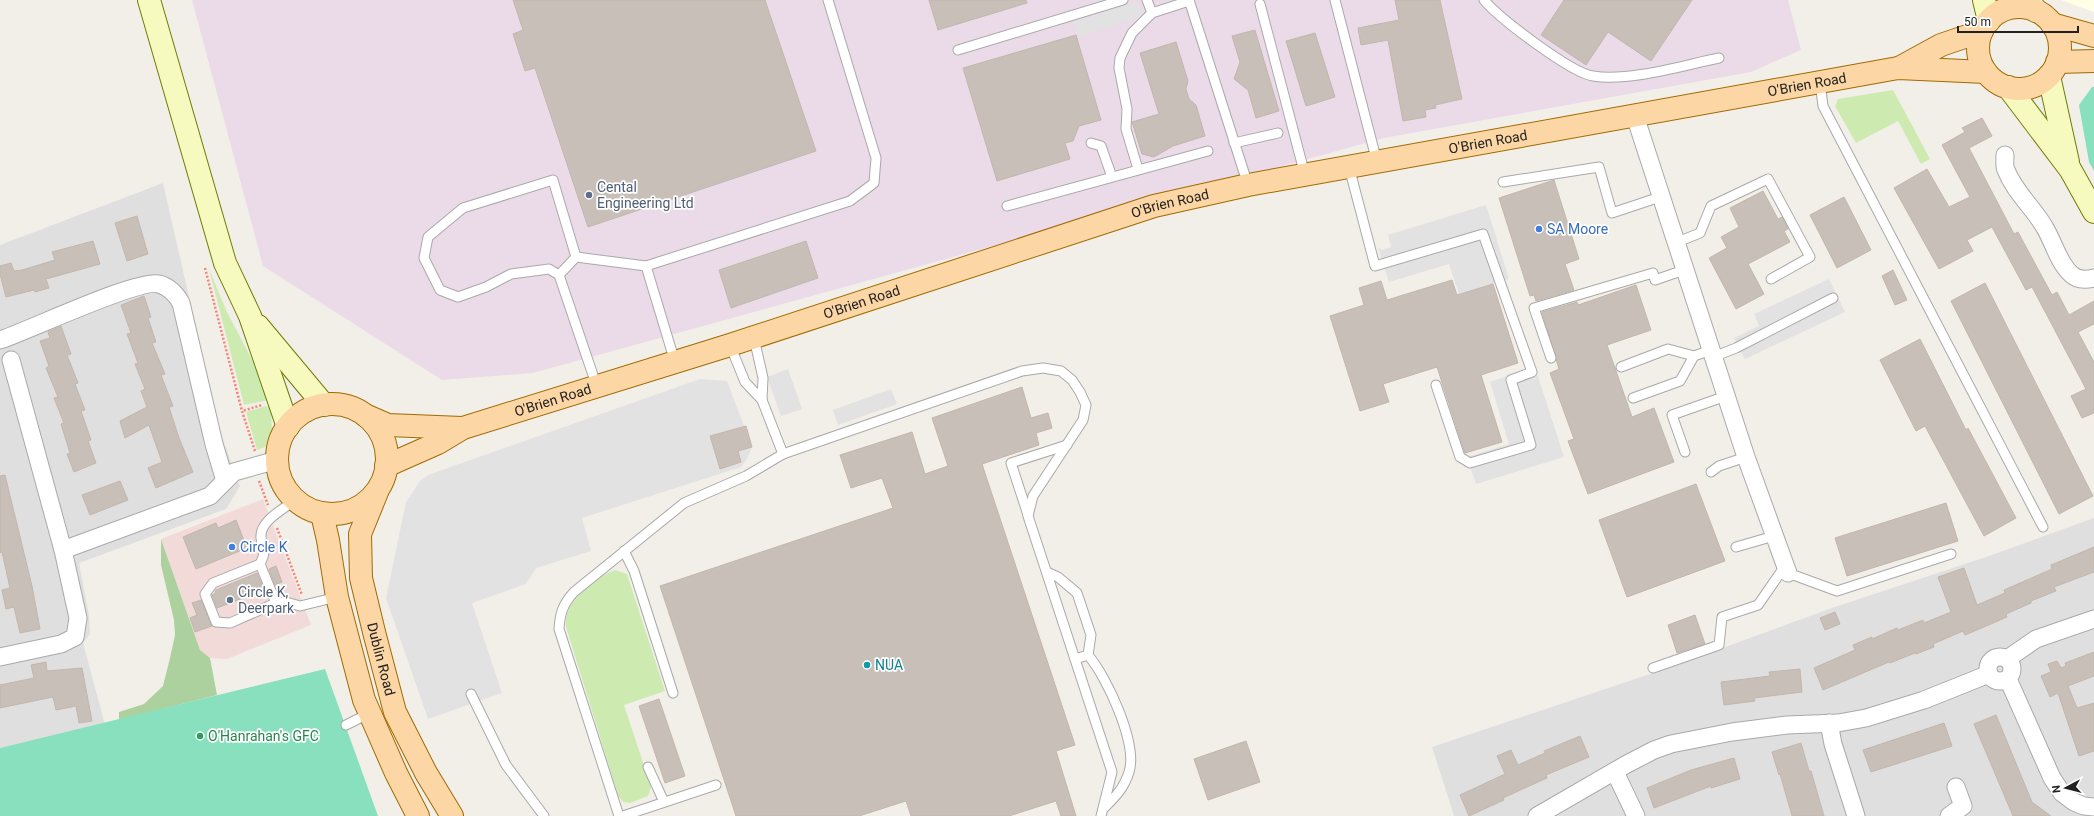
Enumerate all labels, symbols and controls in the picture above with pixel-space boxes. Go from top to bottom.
scale bar [1958,8,2078,34]
text: 50 m [1964,15,1991,29]
street label: O'Brien Road [1766,69,1848,99]
street label: O'Brien Road [1447,127,1529,157]
place label: Cental Engineering Ltd [597,179,694,211]
street label: O'Brien Road [1129,186,1210,221]
marker: Cental Engineering Ltd [584,190,594,200]
place label: SA Moore [1547,221,1608,237]
marker: SA Moore [1534,224,1544,234]
street label: O'Brien Road [821,282,902,322]
street label: O'Brien Road [512,381,593,420]
place label: Circle K [240,539,288,555]
marker: Circle K [227,542,237,552]
place label: Circle K, Deerpark [238,584,295,616]
marker: Circle K, Deerpark [225,595,235,605]
street label: Dublin Road [364,621,398,698]
place label: NUA [875,657,903,673]
marker: NUA [862,660,872,670]
place label: O'Hanrahan's GFC [208,728,319,744]
marker: O'Hanrahan's GFC [195,731,205,741]
north arrow [2046,768,2086,808]
text: N [2050,784,2063,794]

